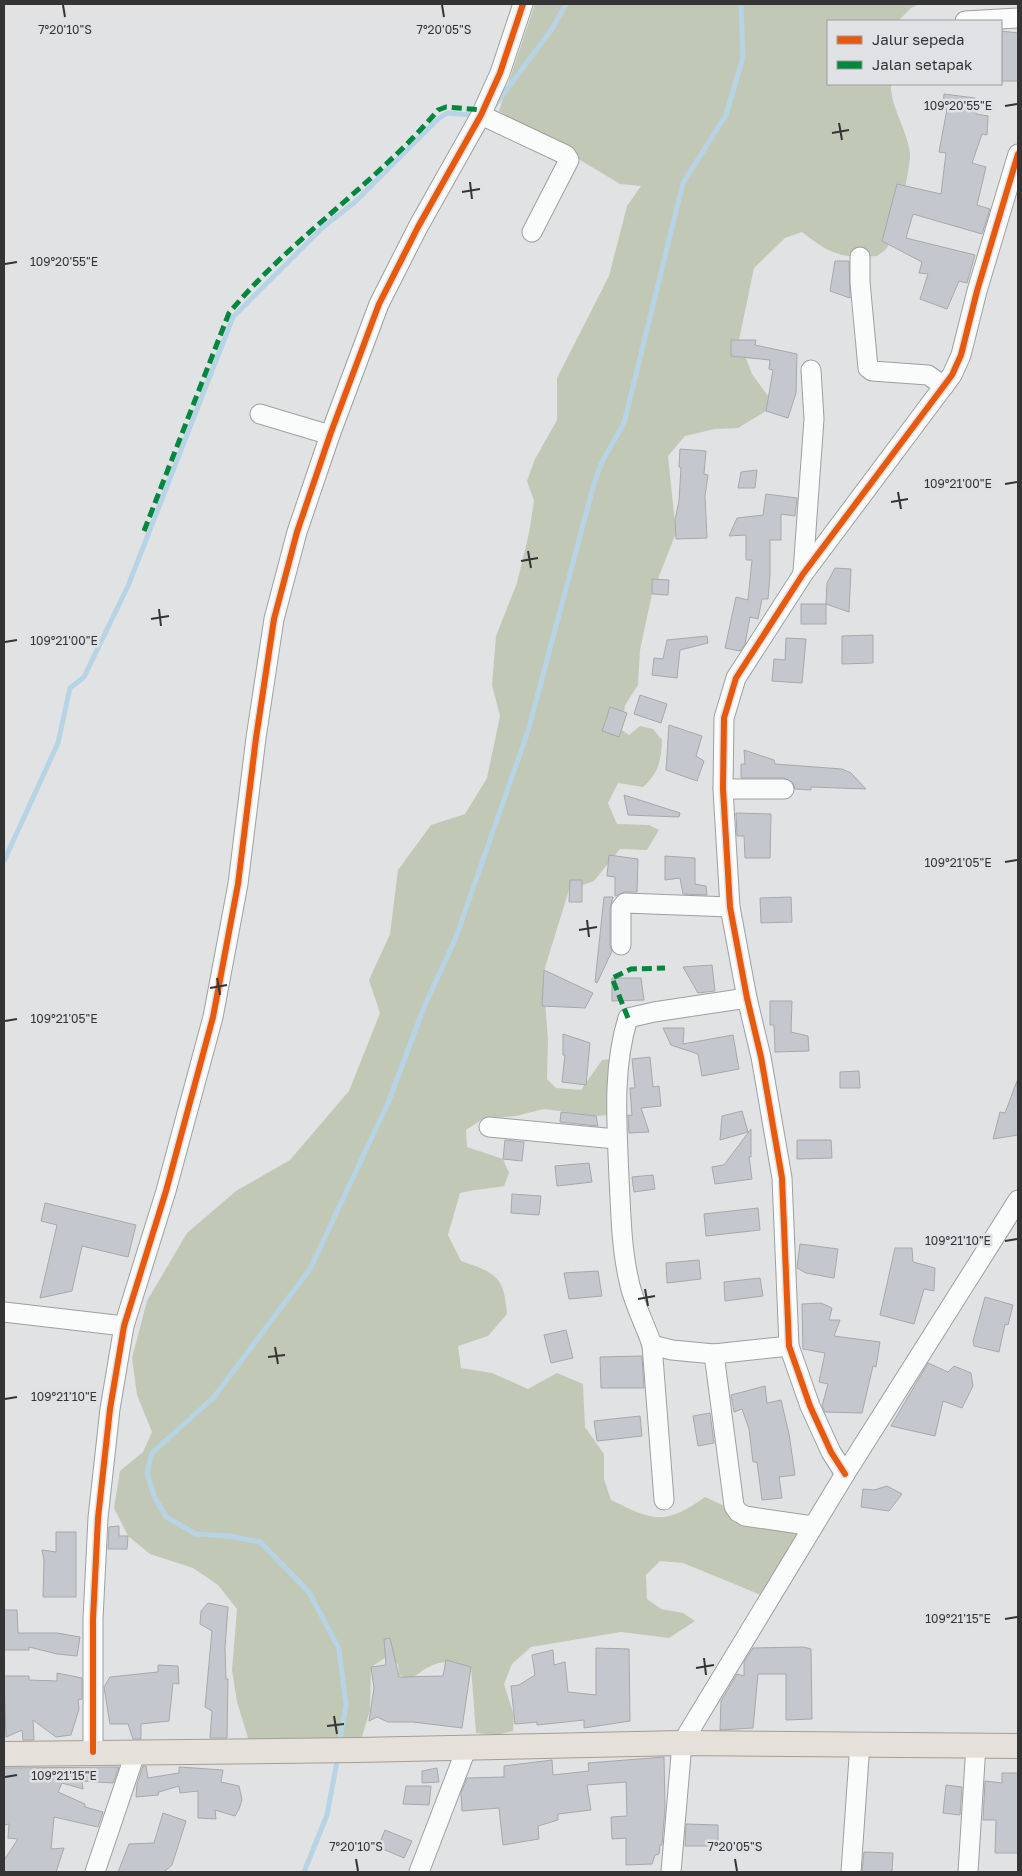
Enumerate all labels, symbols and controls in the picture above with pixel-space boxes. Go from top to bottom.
legend [827,20,1002,85]
text: 7°20'10"S [38,22,92,37]
text: 7°20'05"S [417,22,472,37]
text: Jalur sepeda [872,30,965,48]
text: Jalan setapak [872,55,973,73]
text: 109°20'55"E [924,98,992,113]
text: 109°20'55"E [30,254,98,269]
text: 109°21'00"E [924,476,992,491]
text: 109°21'00"E [30,633,98,648]
text: 109°21'05"E [924,855,992,870]
text: 109°21'05"E [30,1011,98,1026]
text: 109°21'10"E [925,1233,991,1248]
text: 109°21'10"E [31,1389,97,1404]
text: 109°21'15"E [925,1611,991,1626]
text: 109°21'15"E [31,1768,97,1783]
text: 7°20'10"S [329,1839,383,1854]
text: 7°20'05"S [708,1839,763,1854]

